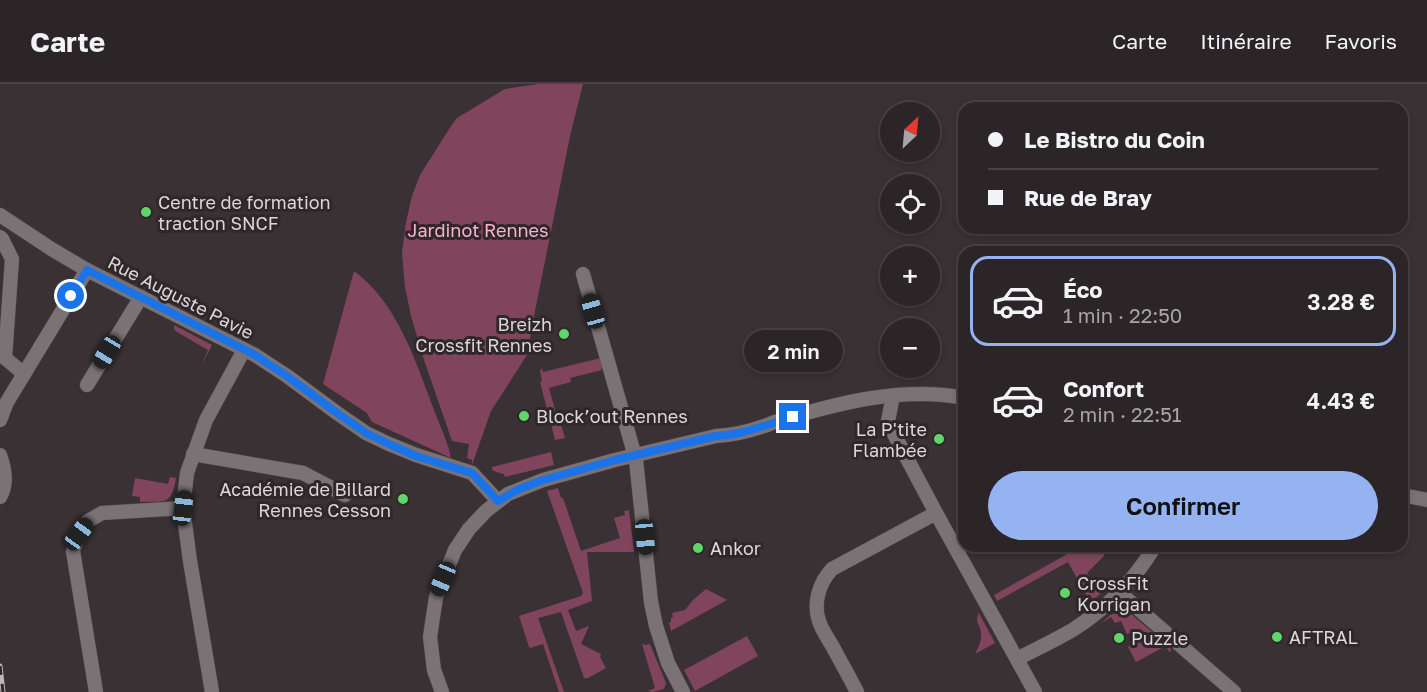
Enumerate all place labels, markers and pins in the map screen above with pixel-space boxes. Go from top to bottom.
place label: Centre de formation traction SNCF [158,191,331,234]
marker: Centre de formation traction SNCF [139,205,153,219]
place label: Breizh Crossfit Rennes [415,313,552,356]
marker: Breizh Crossfit Rennes [557,327,571,341]
place label: Block’out Rennes [536,405,688,427]
marker: Block’out Rennes [517,409,531,423]
place label: La P'tite Flambée [852,418,927,461]
marker: La P'tite Flambée [932,432,946,446]
place label: Académie de Billard Rennes Cesson [219,478,391,521]
marker: Académie de Billard Rennes Cesson [396,492,410,506]
place label: Ankor [710,537,761,559]
marker: Ankor [691,541,705,555]
place label: CrossFit Korrigan [1077,572,1151,615]
marker: CrossFit Korrigan [1058,586,1072,600]
place label: AFTRAL [1289,626,1358,648]
place label: Puzzle [1131,627,1188,649]
marker: AFTRAL [1270,630,1284,644]
marker: Puzzle [1112,631,1126,645]

